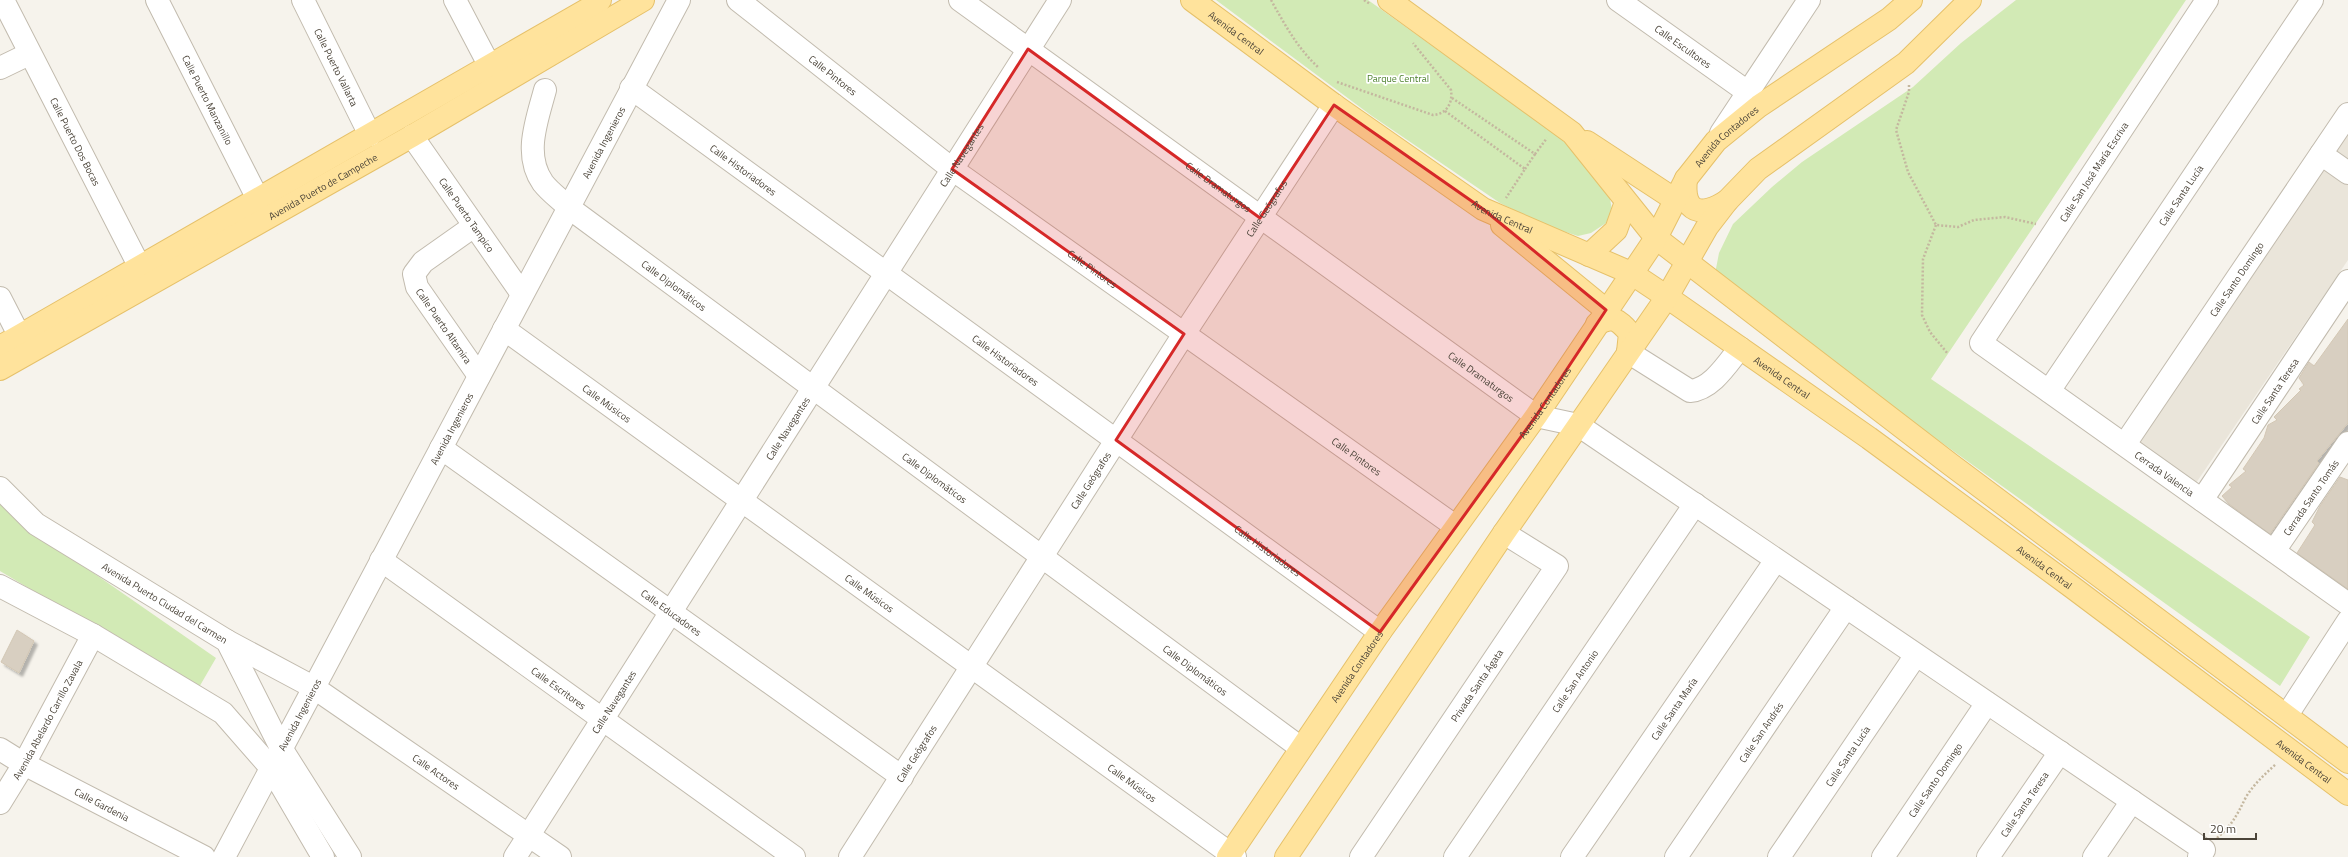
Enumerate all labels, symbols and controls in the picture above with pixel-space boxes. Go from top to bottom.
street label: Avenida Central [1205,7,1267,58]
street label: Calle Escultores [1652,21,1715,72]
street label: Calle Puerto Vallarta [311,26,362,109]
street label: Calle Pintores [806,51,861,99]
street label: Calle Puerto Manzanillo [179,52,237,147]
park label: Parque Central [1367,71,1429,86]
street label: Calle Puerto Dos Bocas [47,95,105,189]
street label: Avenida Contadores [1691,102,1762,170]
street label: Avenida Ingenieros [578,103,629,181]
street label: Calle San José María Escriva [2056,119,2132,225]
street label: Calle Navegantes [936,120,987,190]
street label: Calle Historiadores [707,140,780,199]
street label: Avenida Puerto de Campeche [266,150,380,223]
street label: Calle Dramaturgos [1183,158,1255,216]
street label: Calle Santa Lucía [2155,162,2207,229]
street label: Calle Puerto Tampico [436,174,498,255]
street label: Calle Geógrafos [1242,176,1291,240]
street label: Avenida Central [1469,196,1535,237]
street label: Calle Santo Domingo [2206,239,2267,319]
street label: Calle Pintores [1065,246,1121,292]
street label: Calle Diplomáticos [639,256,710,314]
street label: Calle Puerto Altamira [412,285,476,367]
street label: Calle Historiadores [969,331,1042,390]
street label: Calle Dramaturgos [1445,348,1518,406]
street label: Avenida Central [1751,352,1813,402]
street label: Calle Santa Teresa [2247,355,2302,427]
street label: Avenida Contadores [1515,363,1575,441]
street label: Calle Músicos [579,381,635,426]
street label: Avenida Ingenieros [426,390,477,467]
street label: Calle Navegantes [762,393,814,463]
street label: Calle Pintores [1329,433,1385,479]
street label: Cerrada Valencia [2132,447,2197,500]
street label: Calle Geógrafos [1067,448,1115,512]
street label: Calle Diplomáticos [899,449,971,507]
street label: Cerrada Santo Tomás [2279,456,2342,538]
street label: Calle Historiadores [1231,521,1304,580]
street label: Avenida Central [2014,541,2076,592]
street label: Avenida Puerto Ciudad del Carmen [99,559,231,647]
street label: Calle Músicos [842,570,897,616]
street label: Calle Educadores [638,586,705,639]
street label: Avenida Contadores [1327,627,1387,705]
street label: Calle Diplomáticos [1160,641,1231,699]
street label: Privada Santa Ágata [1447,646,1507,725]
street label: Calle San Antonio [1548,646,1602,715]
street label: Avenida Abelardo Carrillo Zavala [9,657,86,782]
street label: Calle Escritores [528,663,590,713]
street label: Calle Navegantes [588,667,640,736]
street label: Calle Santa María [1647,674,1701,743]
street label: Avenida Ingenieros [274,676,325,754]
street label: Calle San Andrés [1735,699,1787,765]
street label: Calle Geógrafos [892,721,940,785]
street label: Calle Santa Lucía [1821,723,1873,789]
street label: Avenida Central [2273,735,2335,787]
street label: Calle Santo Domingo [1904,740,1966,820]
street label: Calle Actores [409,750,463,794]
street label: Calle Músicos [1105,760,1160,806]
street label: Calle Santa Teresa [1996,768,2052,840]
street label: Calle Gardenia [72,784,132,825]
scale bar [2204,815,2256,841]
text: 20 m [2210,819,2236,838]

